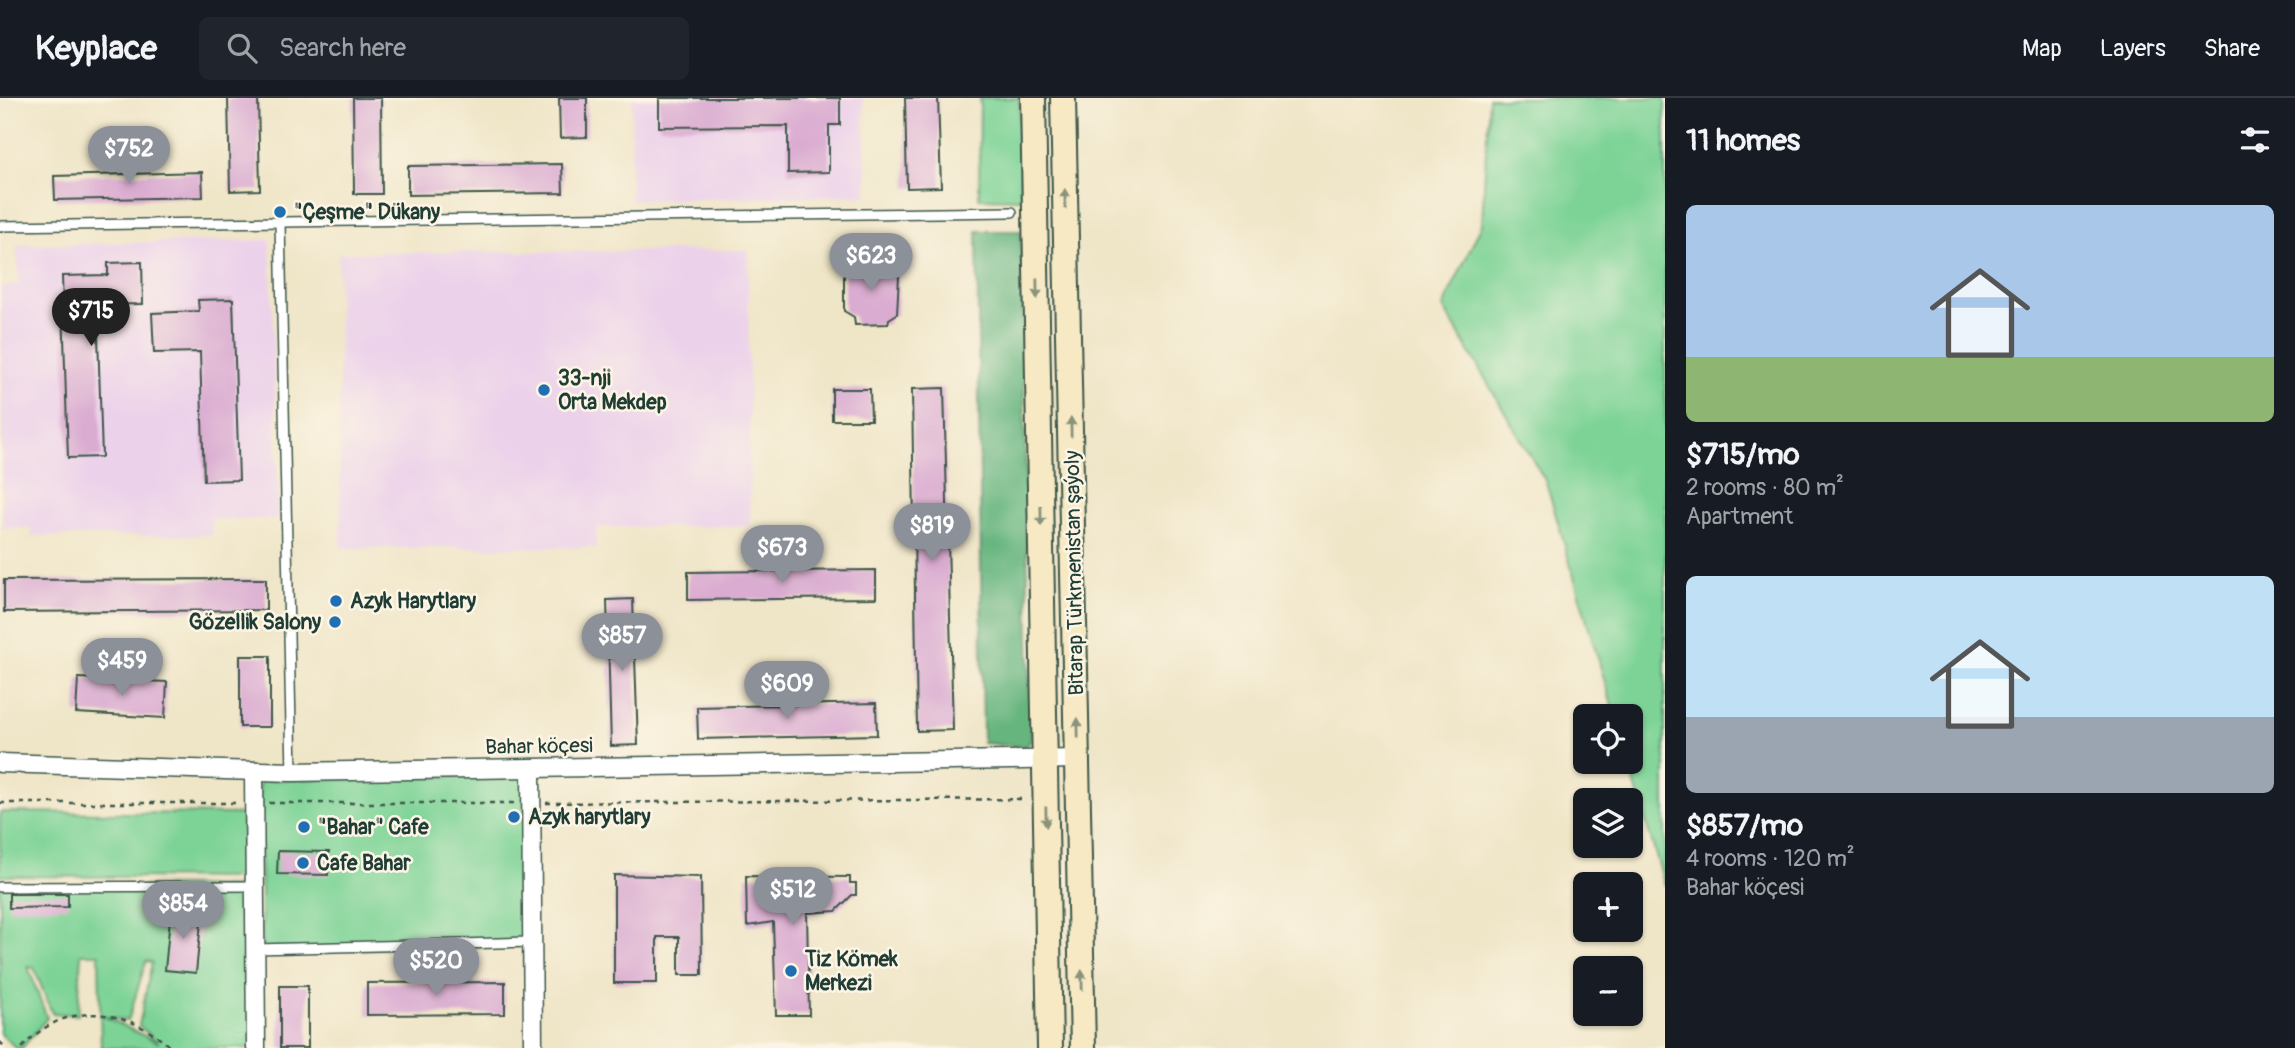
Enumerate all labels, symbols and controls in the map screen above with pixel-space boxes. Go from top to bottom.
search box [199,17,689,80]
text: Keyplace [35,28,157,69]
icon: search [223,29,261,67]
text: Search here [279,32,406,64]
text: Map [2022,34,2062,63]
text: Layers [2100,34,2166,63]
text: Share [2204,34,2260,63]
icon: filters [2236,121,2274,159]
text: 11 homes [1686,122,1800,159]
pin: $752 [88,126,170,186]
text: $752 [104,134,154,163]
one-way arrow [1060,188,1071,210]
place label: "Çeşme" Dükany [294,199,440,226]
marker: "Çeşme" Dükany [272,204,288,220]
pin: $623 [830,234,912,293]
text: $623 [846,241,896,270]
icon: home [1917,250,2043,376]
one-way arrow [1031,278,1042,300]
pin: $715 [50,288,132,348]
text: $715 [68,296,114,325]
place label: 33-nji Orta Mekdep [558,365,667,416]
marker: 33-nji Orta Mekdep [536,382,552,398]
one-way arrow [1065,416,1076,438]
text: $715/mo [1686,436,1800,473]
street label: Bitarap Türkmenistan şaýoly [1059,450,1090,696]
text: 2 rooms · 80 m² [1686,473,1844,502]
text: Apartment [1686,502,1793,531]
pin: $819 [891,504,973,563]
one-way arrow [1035,505,1047,527]
text: $819 [910,511,954,540]
pin: $673 [741,526,823,585]
text: $673 [757,533,807,562]
place label: Azyk Harytlary [350,588,476,615]
marker: Azyk Harytlary [328,593,344,609]
place label: Gözellik Salony [189,609,321,636]
marker: Gözellik Salony [327,614,343,630]
pin: $857 [581,614,663,673]
text: $857 [598,621,646,650]
icon: home [1917,621,2043,747]
pin: $459 [81,638,163,698]
text: $459 [97,646,147,675]
pin: $609 [746,662,828,721]
text: $609 [760,669,814,698]
map controls [1573,704,1643,1026]
button: locate [1573,704,1643,774]
one-way arrow [1072,717,1083,739]
street label: Bahar köçesi [485,732,593,761]
button: layers [1573,788,1643,858]
place label: Azyk harytlary [528,804,650,831]
one-way arrow [1041,806,1052,828]
text: $857/mo [1686,807,1803,844]
marker: Azyk harytlary [506,809,522,825]
place label: "Bahar" Cafe [318,814,429,841]
marker: "Bahar" Cafe [296,819,312,835]
text: 4 rooms · 120 m² [1686,844,1855,873]
place label: Cafe Bahar [317,850,411,877]
marker: Cafe Bahar [295,855,311,871]
pin: $512 [752,868,834,927]
button: + [1573,872,1643,942]
text: Bahar köçesi [1686,873,1804,902]
text: $512 [770,875,816,904]
pin: $854 [142,882,224,941]
text: $854 [158,889,208,918]
pin: $520 [395,939,477,998]
text: $520 [409,946,463,975]
place label: Tiz Kömek Merkezi [804,946,898,997]
button: − [1573,956,1643,1026]
marker: Tiz Kömek Merkezi [783,963,799,979]
one-way arrow [1076,969,1088,991]

